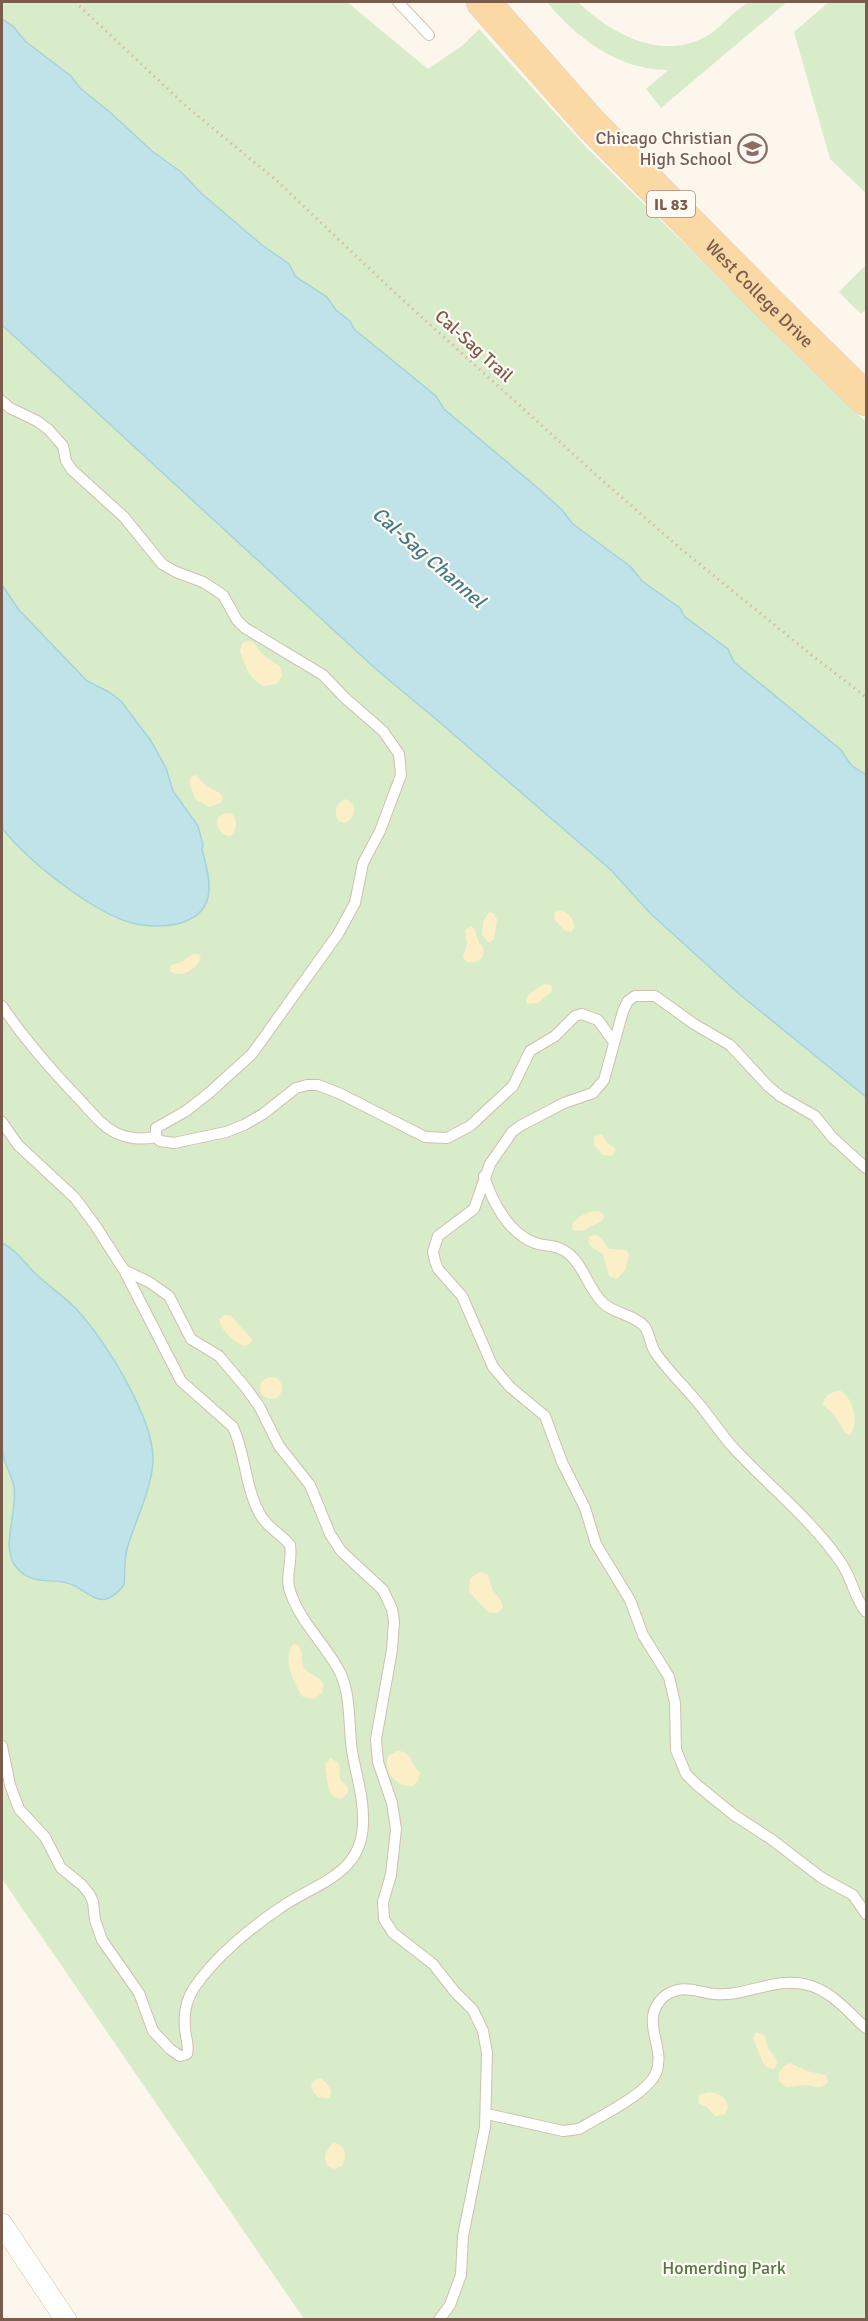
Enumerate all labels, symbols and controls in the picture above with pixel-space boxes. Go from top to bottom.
place label: Chicago Christian High School [595,127,732,170]
school or university icon: Chicago Christian High School [737,132,769,164]
road number: IL 83 [647,191,695,217]
street label: West College Drive [701,235,818,352]
street label: Cal-Sag Trail [430,305,518,387]
water label: Cal-Sag Channel [367,501,492,615]
park label: Homerding Park [662,2257,786,2279]

